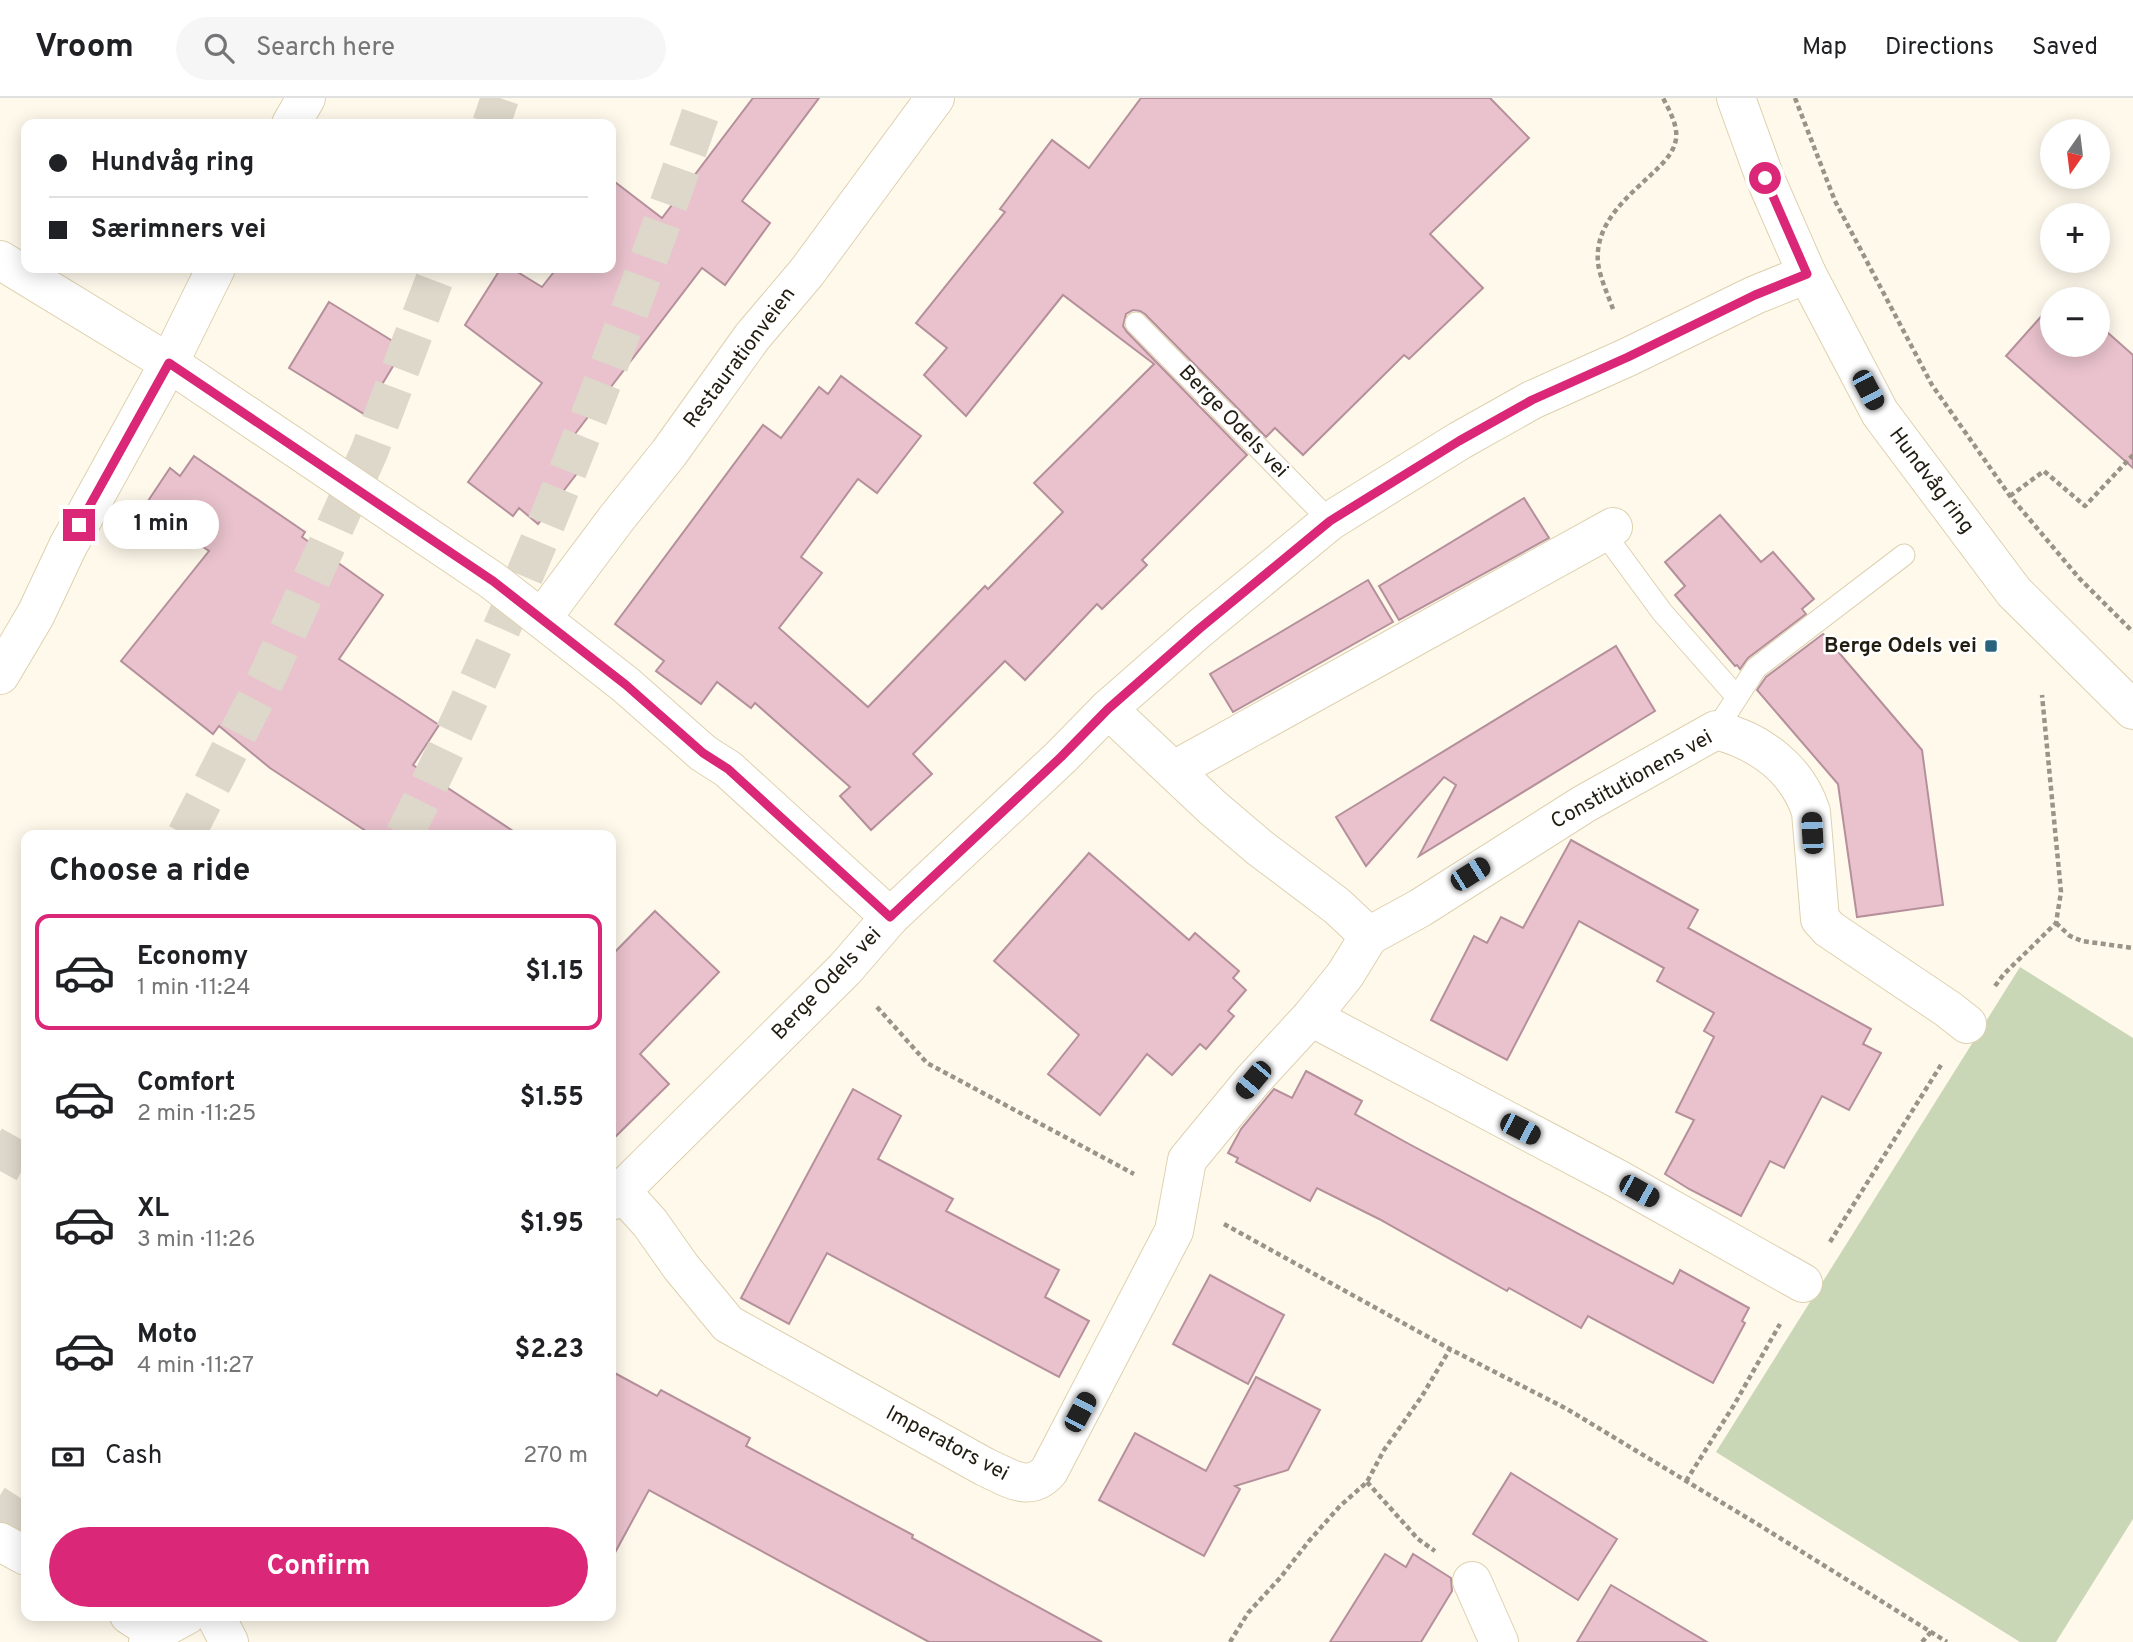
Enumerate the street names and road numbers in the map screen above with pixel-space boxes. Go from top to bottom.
street label: Restaurationveien [678,282,802,434]
street label: Berge Odels vei [1172,360,1294,484]
street label: Hundvåg ring [1882,423,1980,539]
street label: Constitutionens vei [1546,724,1718,836]
street label: Berge Odels vei [766,922,888,1046]
street label: Imperators vei [881,1400,1013,1488]

